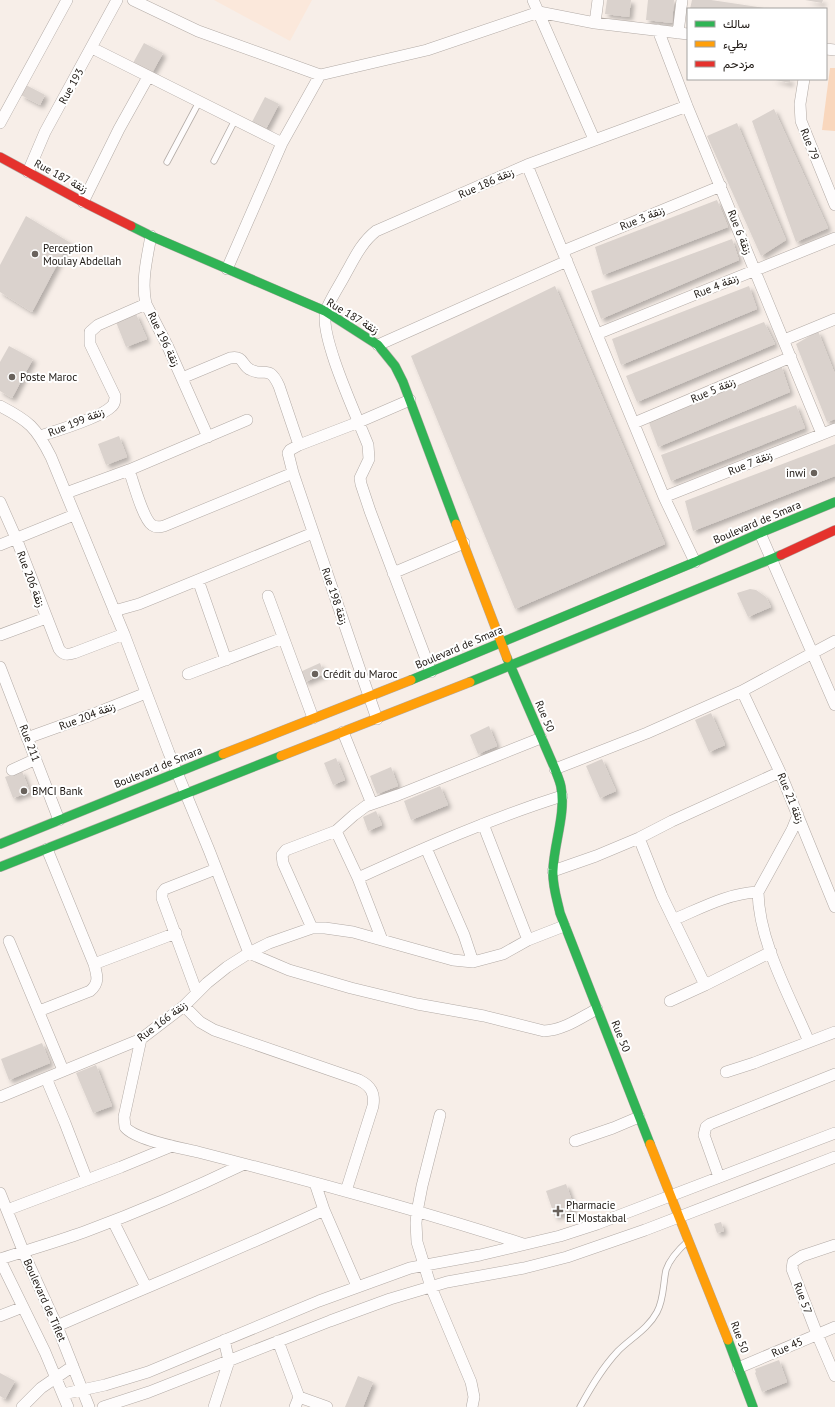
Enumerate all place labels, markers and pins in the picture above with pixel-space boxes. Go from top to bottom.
place label: Perception Moulay Abdellah [43,241,121,268]
marker: Perception Moulay Abdellah [30,249,40,259]
place label: Poste Maroc [20,370,77,384]
marker: Poste Maroc [7,372,17,382]
place label: inwi [786,466,806,480]
marker: inwi [809,468,819,478]
place label: Crédit du Maroc [323,667,398,681]
marker: Crédit du Maroc [310,669,320,679]
place label: BMCI Bank [32,784,83,798]
marker: BMCI Bank [19,786,29,796]
place label: Pharmacie El Mostakbal [566,1198,627,1225]
marker: Pharmacie El Mostakbal [553,1206,563,1216]

